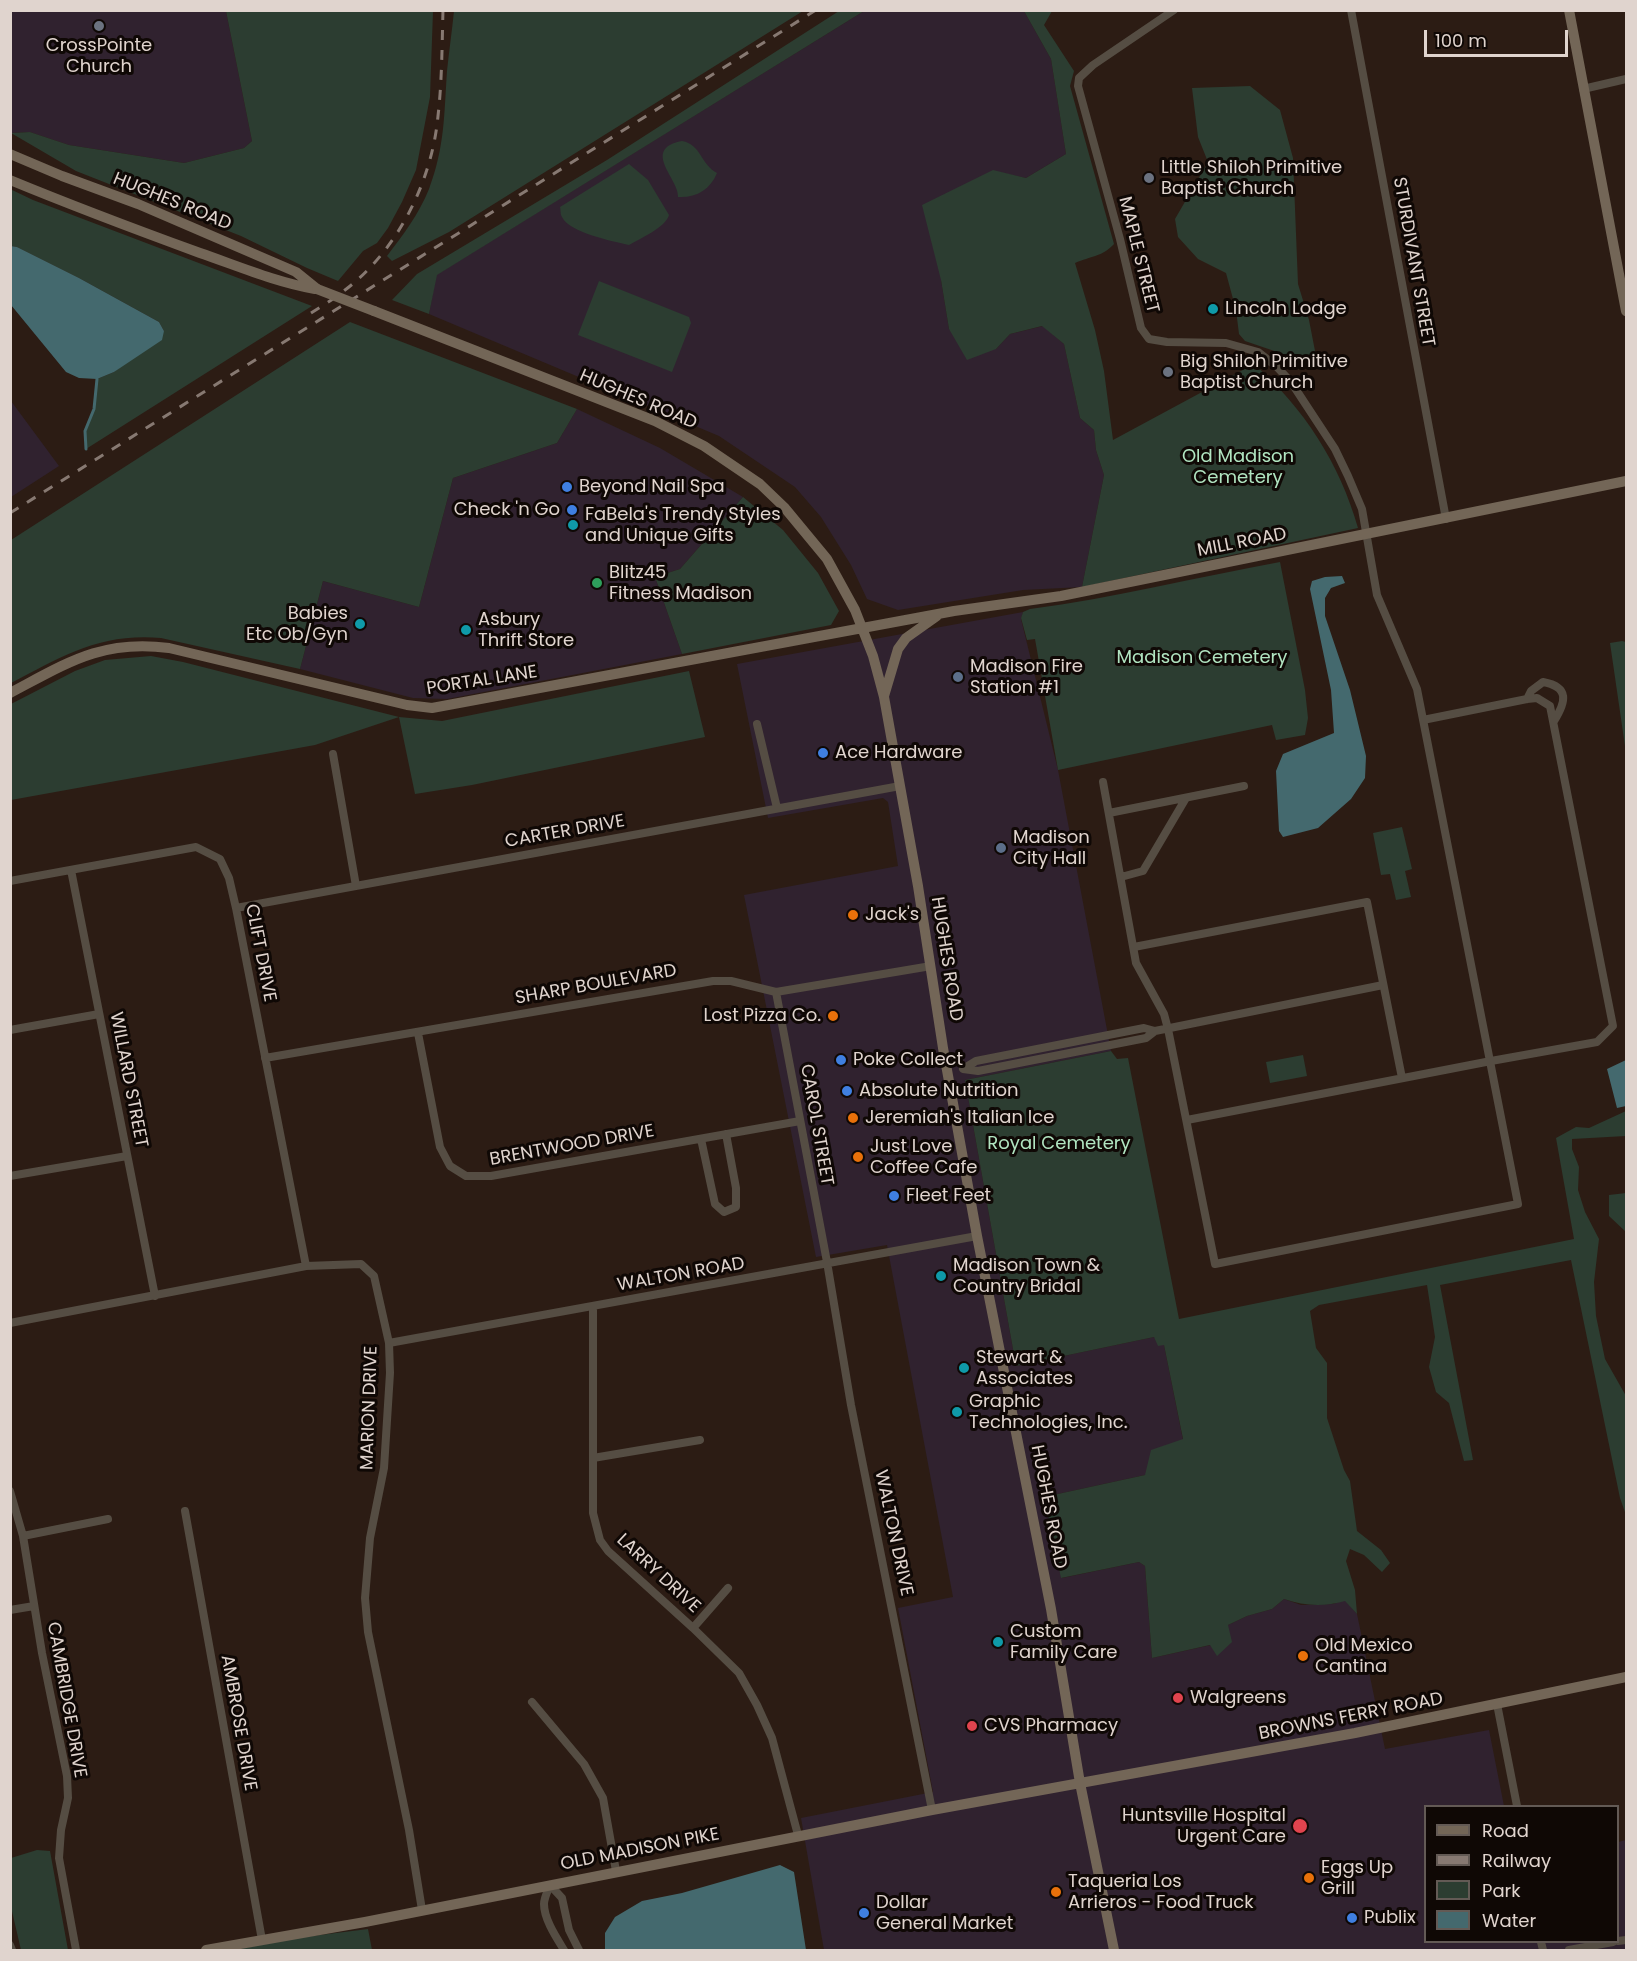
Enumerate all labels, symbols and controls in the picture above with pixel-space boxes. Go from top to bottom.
scale bar [1427,18,1571,56]
marker: CrossPointe Church [92,19,106,33]
text: 100 m [1435,28,1487,53]
place label: CrossPointe Church [46,35,152,78]
place label: Little Shiloh Primitive Baptist Church [1161,157,1342,200]
street label: HUGHES ROAD [110,168,234,236]
marker: Little Shiloh Primitive Baptist Church [1142,171,1156,185]
street label: STURDIVANT STREET [1387,176,1439,348]
street label: MAPLE STREET [1113,194,1163,316]
place label: Lincoln Lodge [1225,298,1347,320]
marker: Lincoln Lodge [1206,302,1220,316]
place label: Big Shiloh Primitive Baptist Church [1180,351,1348,394]
marker: Big Shiloh Primitive Baptist Church [1161,365,1175,379]
street label: HUGHES ROAD [576,366,700,434]
park label: Old Madison Cemetery [1182,446,1294,488]
place label: Beyond Nail Spa [579,476,725,498]
marker: Beyond Nail Spa [560,480,574,494]
place label: Check 'n Go [454,499,560,521]
marker: Check 'n Go [565,503,579,517]
place label: FaBela's Trendy Styles and Unique Gifts [585,504,781,546]
marker: FaBela's Trendy Styles and Unique Gifts [566,518,580,532]
street label: MILL ROAD [1196,524,1288,562]
place label: Blitz45 Fitness Madison [609,562,752,604]
marker: Blitz45 Fitness Madison [590,576,604,590]
place label: Babies Etc Ob/Gyn [246,603,348,646]
place label: Asbury Thrift Store [478,609,574,652]
marker: Babies Etc Ob/Gyn [353,617,367,631]
marker: Asbury Thrift Store [459,623,473,637]
park label: Madison Cemetery [1117,647,1287,669]
place label: Madison Fire Station #1 [970,656,1083,698]
street label: PORTAL LANE [425,662,539,700]
marker: Madison Fire Station #1 [951,670,965,684]
place label: Ace Hardware [835,742,962,764]
marker: Ace Hardware [816,746,830,760]
street label: CARTER DRIVE [503,811,627,853]
place label: Madison City Hall [1013,827,1090,870]
marker: Madison City Hall [994,841,1008,855]
street label: HUGHES ROAD [926,895,966,1023]
street label: CLIFT DRIVE [240,902,280,1004]
place label: Jack's [865,904,919,926]
marker: Jack's [846,908,860,922]
street label: SHARP BOULEVARD [514,960,678,1010]
place label: Lost Pizza Co. [704,1005,821,1027]
marker: Lost Pizza Co. [826,1009,840,1023]
street label: WILLARD STREET [104,1010,152,1150]
place label: Poke Collect [853,1049,963,1071]
marker: Poke Collect [834,1053,848,1067]
street label: CAROL STREET [795,1062,837,1188]
place label: Absolute Nutrition [859,1080,1019,1102]
marker: Absolute Nutrition [840,1084,854,1098]
place label: Jeremiah's Italian Ice [865,1107,1054,1129]
marker: Jeremiah's Italian Ice [846,1111,860,1125]
street label: BRENTWOOD DRIVE [488,1121,656,1171]
park label: Royal Cemetery [987,1133,1131,1155]
place label: Just Love Coffee Cafe [870,1136,978,1178]
marker: Just Love Coffee Cafe [851,1150,865,1164]
place label: Fleet Feet [906,1185,991,1207]
marker: Fleet Feet [887,1189,901,1203]
street label: WALTON ROAD [616,1253,746,1297]
place label: Madison Town & Country Bridal [953,1255,1100,1298]
marker: Madison Town & Country Bridal [934,1269,948,1283]
street label: MARION DRIVE [357,1346,383,1470]
place label: Stewart & Associates [976,1347,1073,1390]
marker: Stewart & Associates [957,1361,971,1375]
place label: Graphic Technologies, Inc. [969,1391,1128,1434]
marker: Graphic Technologies, Inc. [950,1405,964,1419]
street label: HUGHES ROAD [1025,1443,1071,1571]
street label: WALTON DRIVE [869,1468,917,1598]
street label: LARRY DRIVE [612,1530,704,1618]
street label: CAMBRIDGE DRIVE [42,1620,90,1780]
place label: Custom Family Care [1010,1621,1118,1664]
marker: Custom Family Care [991,1635,1005,1649]
place label: Old Mexico Cantina [1315,1635,1413,1678]
marker: Old Mexico Cantina [1296,1649,1310,1663]
street label: AMBROSE DRIVE [215,1653,261,1793]
place label: Walgreens [1190,1687,1286,1709]
street label: BROWNS FERRY ROAD [1257,1689,1445,1745]
marker: Walgreens [1171,1691,1185,1705]
place label: CVS Pharmacy [984,1715,1118,1737]
marker: CVS Pharmacy [965,1719,979,1733]
place label: Huntsville Hospital Urgent Care [1122,1805,1286,1848]
legend [1424,1805,1619,1943]
marker: Huntsville Hospital Urgent Care [1291,1817,1309,1835]
text: Road [1482,1818,1529,1843]
street label: OLD MADISON PIKE [559,1824,721,1876]
text: Railway [1482,1848,1551,1873]
place label: Eggs Up Grill [1321,1857,1393,1900]
place label: Taqueria Los Arrieros - Food Truck [1068,1871,1254,1914]
marker: Eggs Up Grill [1302,1871,1316,1885]
text: Park [1482,1878,1521,1903]
marker: Taqueria Los Arrieros - Food Truck [1049,1885,1063,1899]
place label: Dollar General Market [876,1892,1013,1934]
marker: Dollar General Market [857,1906,871,1920]
place label: Publix [1364,1907,1416,1929]
text: Water [1482,1908,1536,1933]
marker: Publix [1345,1911,1359,1925]

